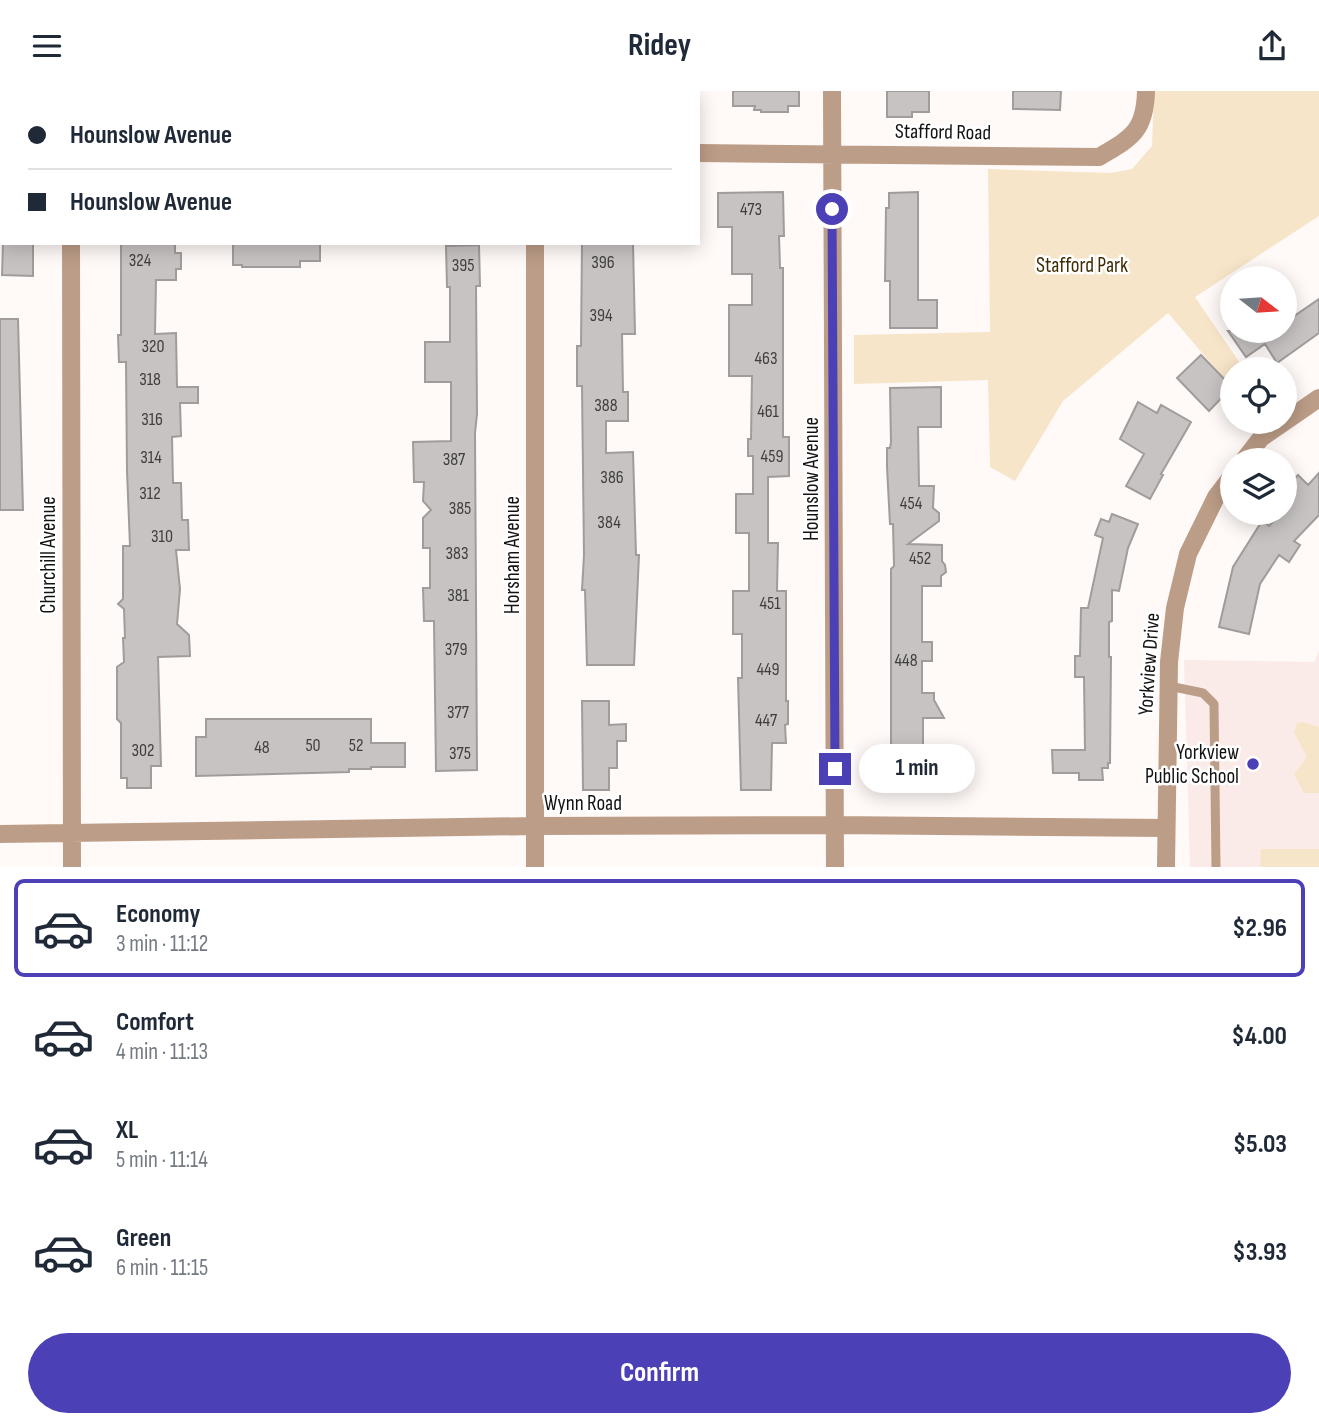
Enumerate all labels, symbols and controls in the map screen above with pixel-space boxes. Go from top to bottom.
text: Ridey [628,26,691,65]
icon: menu [28,27,66,65]
icon: share [1253,27,1291,65]
street label: Stafford Road [895,119,991,145]
text: Hounslow Avenue [70,120,232,151]
text: Hounslow Avenue [70,187,232,218]
route start [816,193,848,225]
house number: 473 [740,199,762,220]
house number: 324 [129,250,152,271]
house number: 396 [591,252,615,273]
park label: Stafford Park [1036,253,1128,278]
house number: 395 [452,255,474,276]
north arrow [1220,266,1297,343]
map controls [1220,266,1297,525]
house number: 394 [589,305,613,326]
house number: 320 [141,336,165,357]
house number: 463 [755,348,777,369]
button: locate [1220,357,1297,434]
house number: 318 [139,369,161,390]
house number: 388 [594,395,618,416]
house number: 461 [757,401,780,422]
house number: 316 [141,409,163,430]
street label: Hounslow Avenue [799,417,824,541]
house number: 459 [761,446,783,467]
house number: 314 [140,447,162,468]
button: layers [1220,448,1297,525]
house number: 387 [443,449,466,470]
house number: 386 [600,467,624,488]
house number: 312 [139,483,161,504]
house number: 454 [900,493,923,514]
street label: Churchill Avenue [36,496,61,614]
street label: Horsham Avenue [500,496,525,614]
house number: 385 [449,498,471,519]
house number: 384 [597,512,621,533]
house number: 310 [151,526,173,547]
house number: 383 [446,543,468,564]
house number: 452 [909,548,931,569]
house number: 381 [447,585,470,606]
house number: 451 [759,593,781,614]
street label: Yorkview Drive [1133,612,1165,716]
house number: 379 [445,639,467,660]
house number: 448 [894,650,918,671]
house number: 449 [756,659,780,680]
house number: 377 [447,702,470,723]
house number: 447 [755,710,778,731]
house number: 50 [305,735,321,756]
house number: 52 [349,735,363,756]
house number: 48 [254,737,270,758]
house number: 302 [132,740,155,761]
place label: Yorkview Public School [1145,740,1239,789]
house number: 375 [449,743,471,764]
callout: 1 min [860,745,975,793]
route end [819,753,851,785]
text: 1 min [896,754,938,782]
marker: Yorkview Public School [1245,756,1261,772]
street label: Wynn Road [544,791,622,816]
icon: car [32,897,95,960]
text: Economy [116,899,200,930]
text: $2.96 [1232,913,1287,944]
text: 3 min · 11:12 [116,930,208,958]
icon: car [32,1005,95,1068]
text: Comfort [116,1007,194,1038]
text: $4.00 [1231,1021,1287,1052]
text: 4 min · 11:13 [116,1038,208,1066]
icon: car [32,1113,95,1176]
text: XL [116,1115,138,1146]
text: $5.03 [1233,1129,1287,1160]
text: 5 min · 11:14 [116,1146,208,1174]
icon: car [32,1221,95,1284]
text: Green [116,1223,171,1254]
text: $3.93 [1233,1237,1287,1268]
text: 6 min · 11:15 [116,1254,208,1282]
button: Confirm [28,1333,1291,1413]

